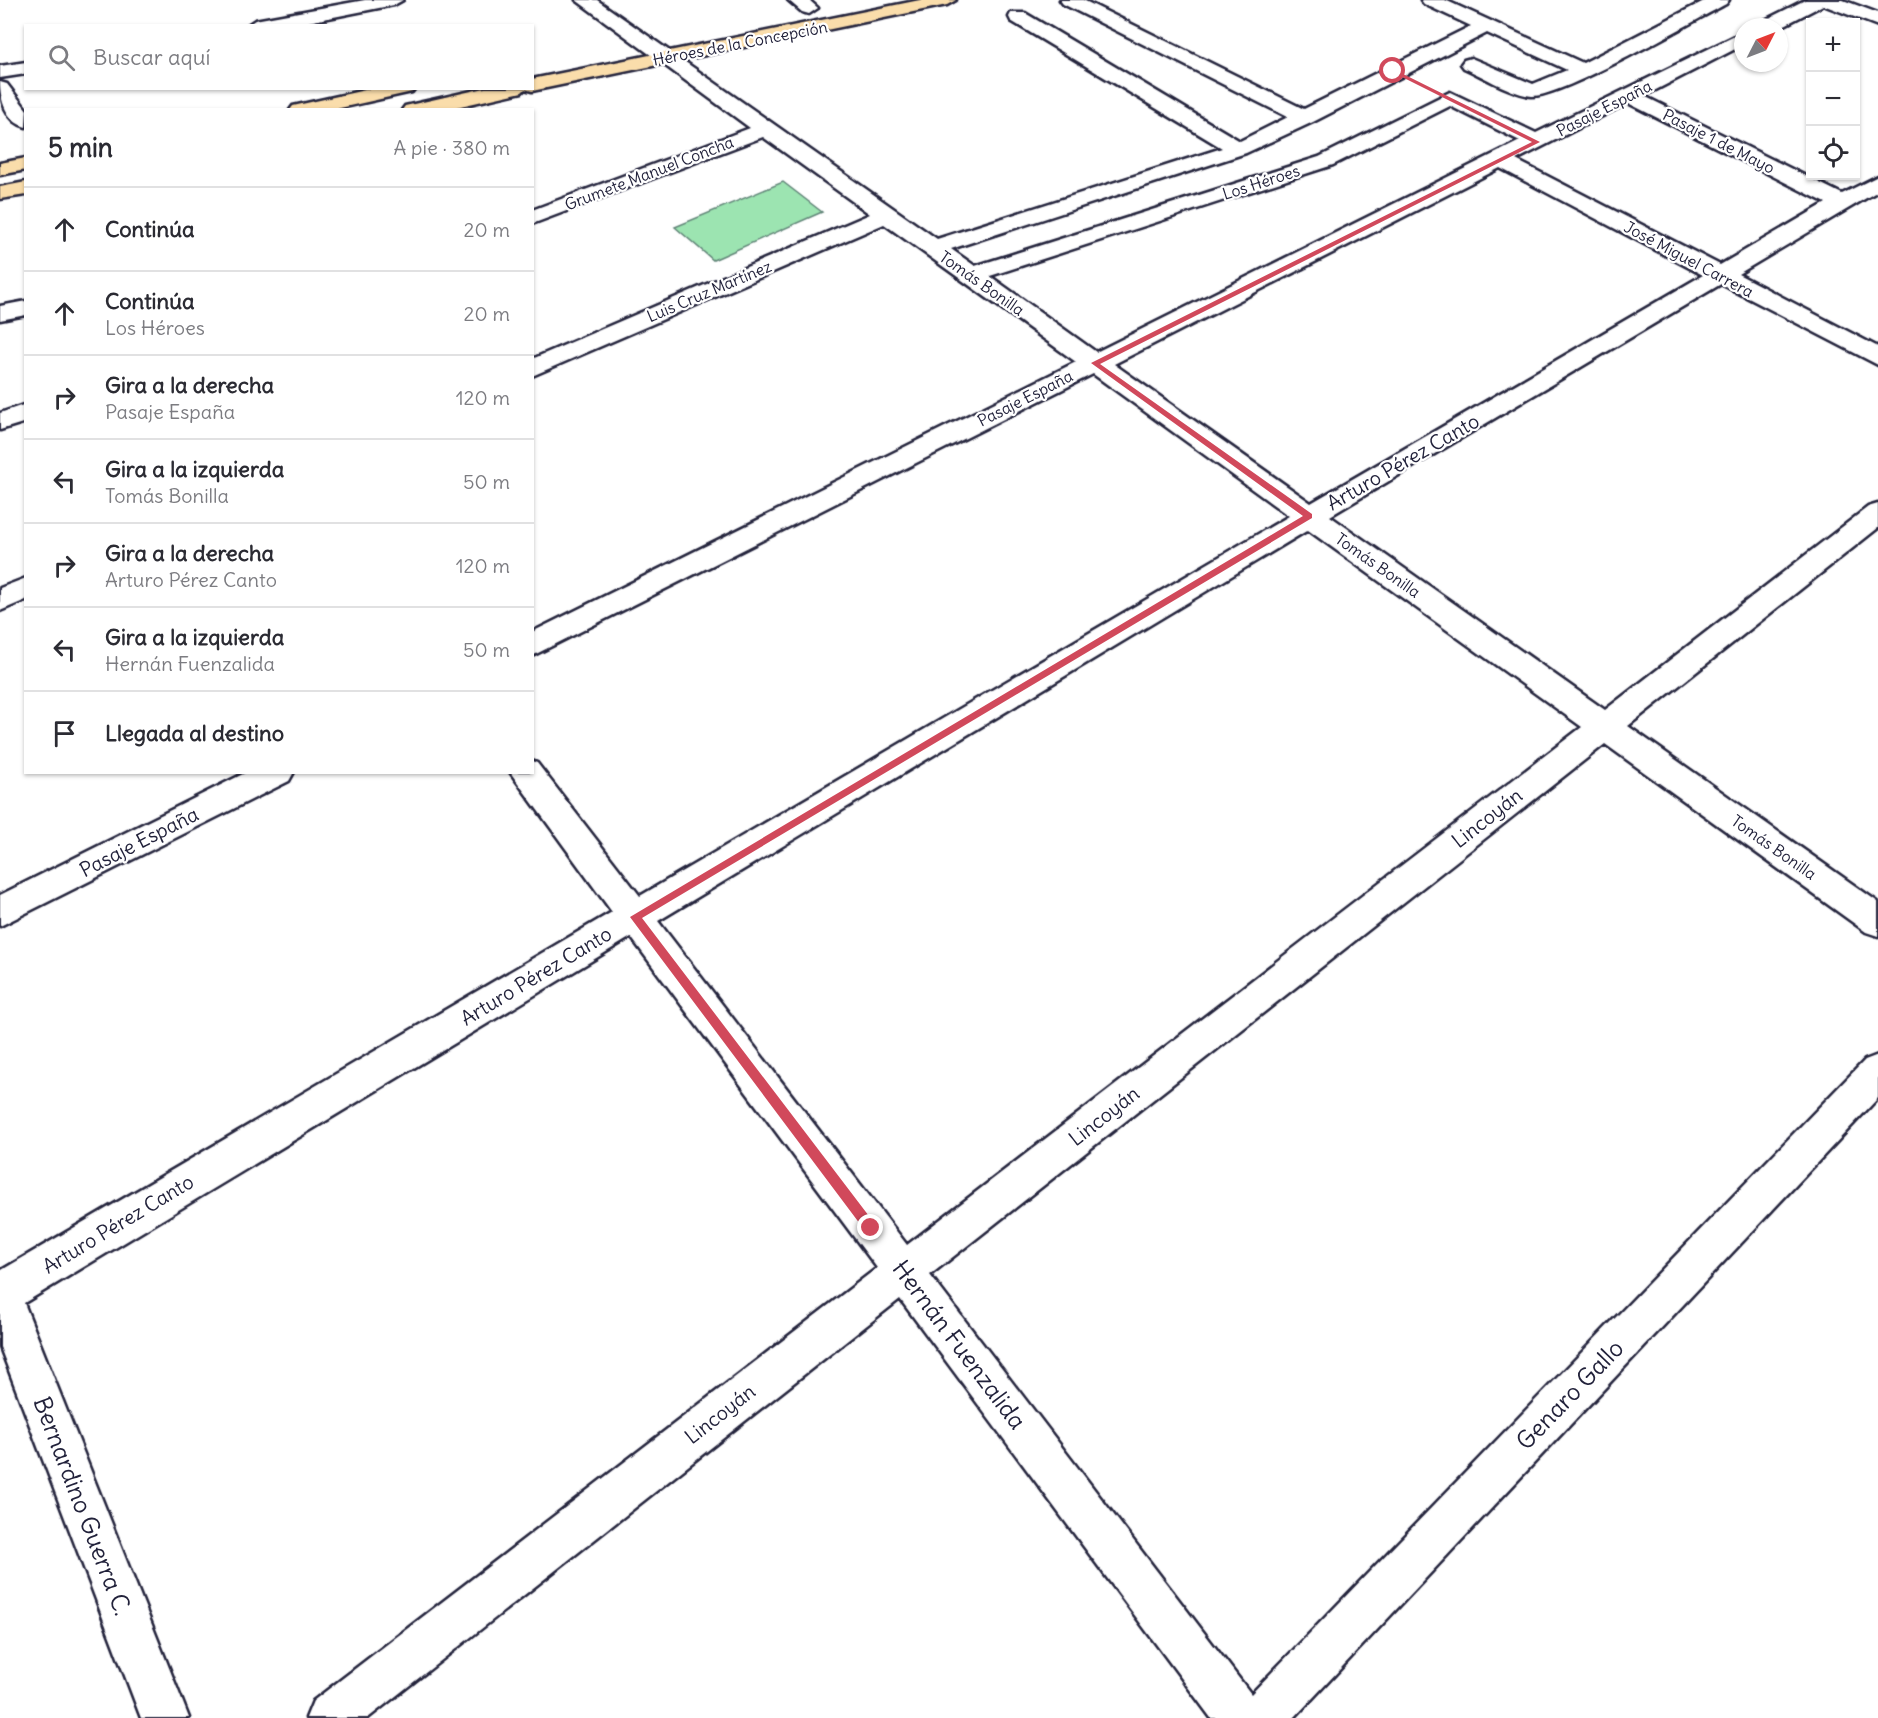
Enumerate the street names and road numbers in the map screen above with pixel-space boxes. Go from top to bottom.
street label: Héroes de la Concepción [651,16,829,70]
street label: Pasaje España [1553,75,1655,141]
street label: Pasaje 1 de Mayo [1660,104,1778,178]
street label: Grumete Manuel Concha [562,132,736,214]
street label: Los Héroes [1220,160,1302,204]
street label: José Miguel Carrera [1621,216,1757,302]
street label: Tomás Bonilla [936,246,1028,320]
street label: Luis Cruz Martínez [644,256,775,326]
street label: Pasaje España [974,365,1076,431]
street label: Arturo Pérez Canto [1322,408,1483,515]
street label: Tomás Bonilla [1332,528,1424,602]
street label: Lincoyán [1446,782,1527,853]
street label: Pasaje España [75,801,202,882]
street label: Tomás Bonilla [1728,810,1820,884]
street label: Arturo Pérez Canto [456,921,616,1031]
street label: Lincoyán [1063,1080,1144,1151]
street label: Arturo Pérez Canto [38,1169,198,1279]
street label: Hernán Fuenzalida [886,1254,1033,1435]
street label: Genaro Gallo [1509,1333,1629,1456]
street label: Lincoyán [679,1378,760,1449]
street label: Bernardino Guerra C. [27,1392,138,1619]

